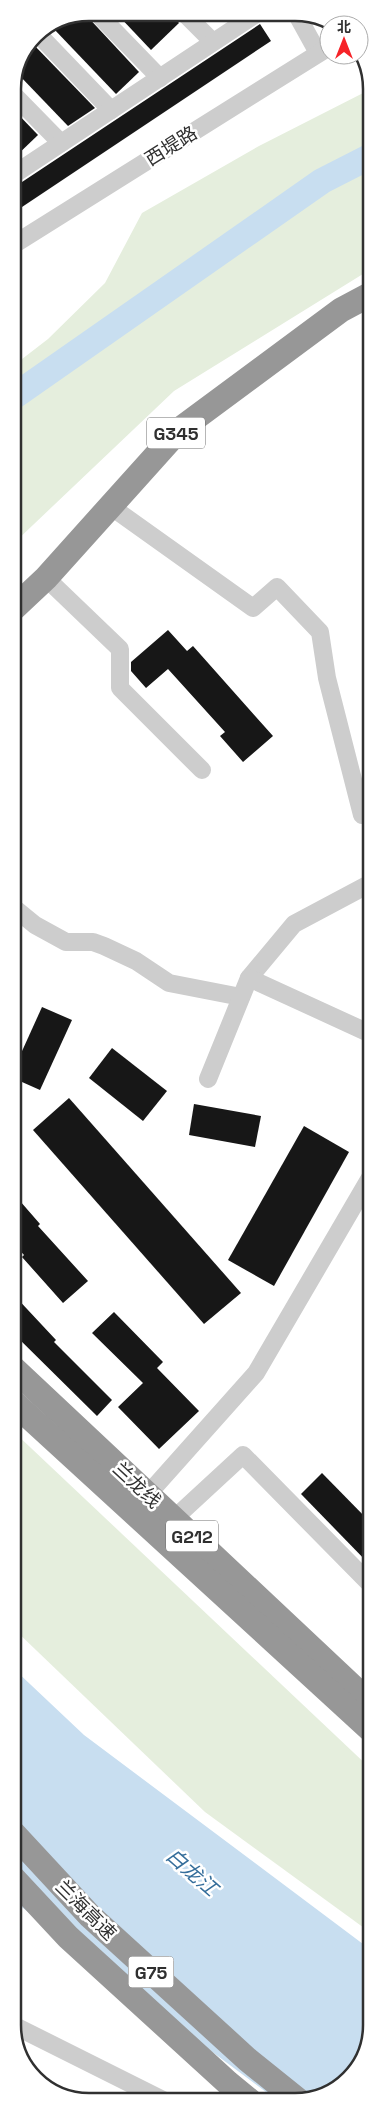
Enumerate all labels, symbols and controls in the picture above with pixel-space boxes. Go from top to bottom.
north arrow [319,15,369,65]
text: 北 [337,18,351,36]
street label: 西堤路 [140,120,202,172]
road number: G345 [147,418,205,448]
street label: 兰龙线 [108,1456,166,1514]
road number: G212 [166,1520,218,1552]
water label: 白龙江 [161,1843,225,1903]
street label: 兰海高速 [50,1874,122,1946]
road number: G75 [128,1956,174,1988]

